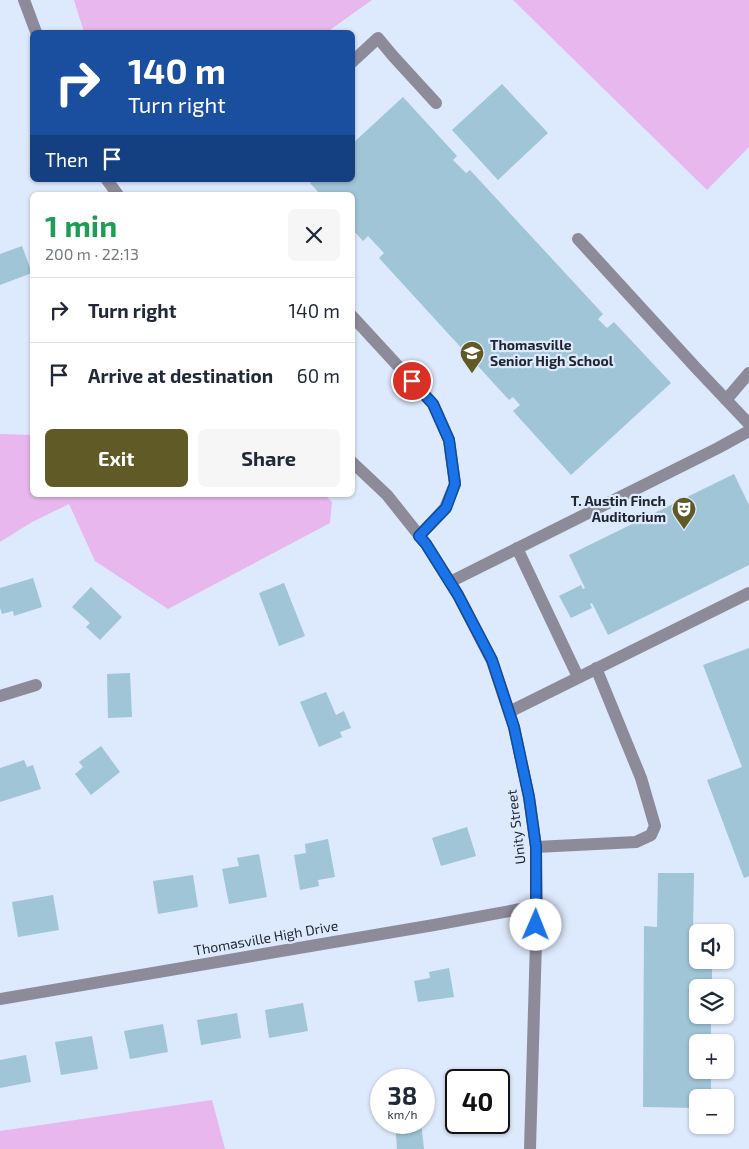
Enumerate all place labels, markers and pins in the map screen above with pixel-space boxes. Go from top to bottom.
place label: Thomasville Senior High School [490,336,614,369]
school or university icon: Thomasville Senior High School [459,340,485,374]
pin [391,360,433,402]
place label: T. Austin Finch Auditorium [571,492,666,525]
theatre icon: T. Austin Finch Auditorium [671,496,697,530]

